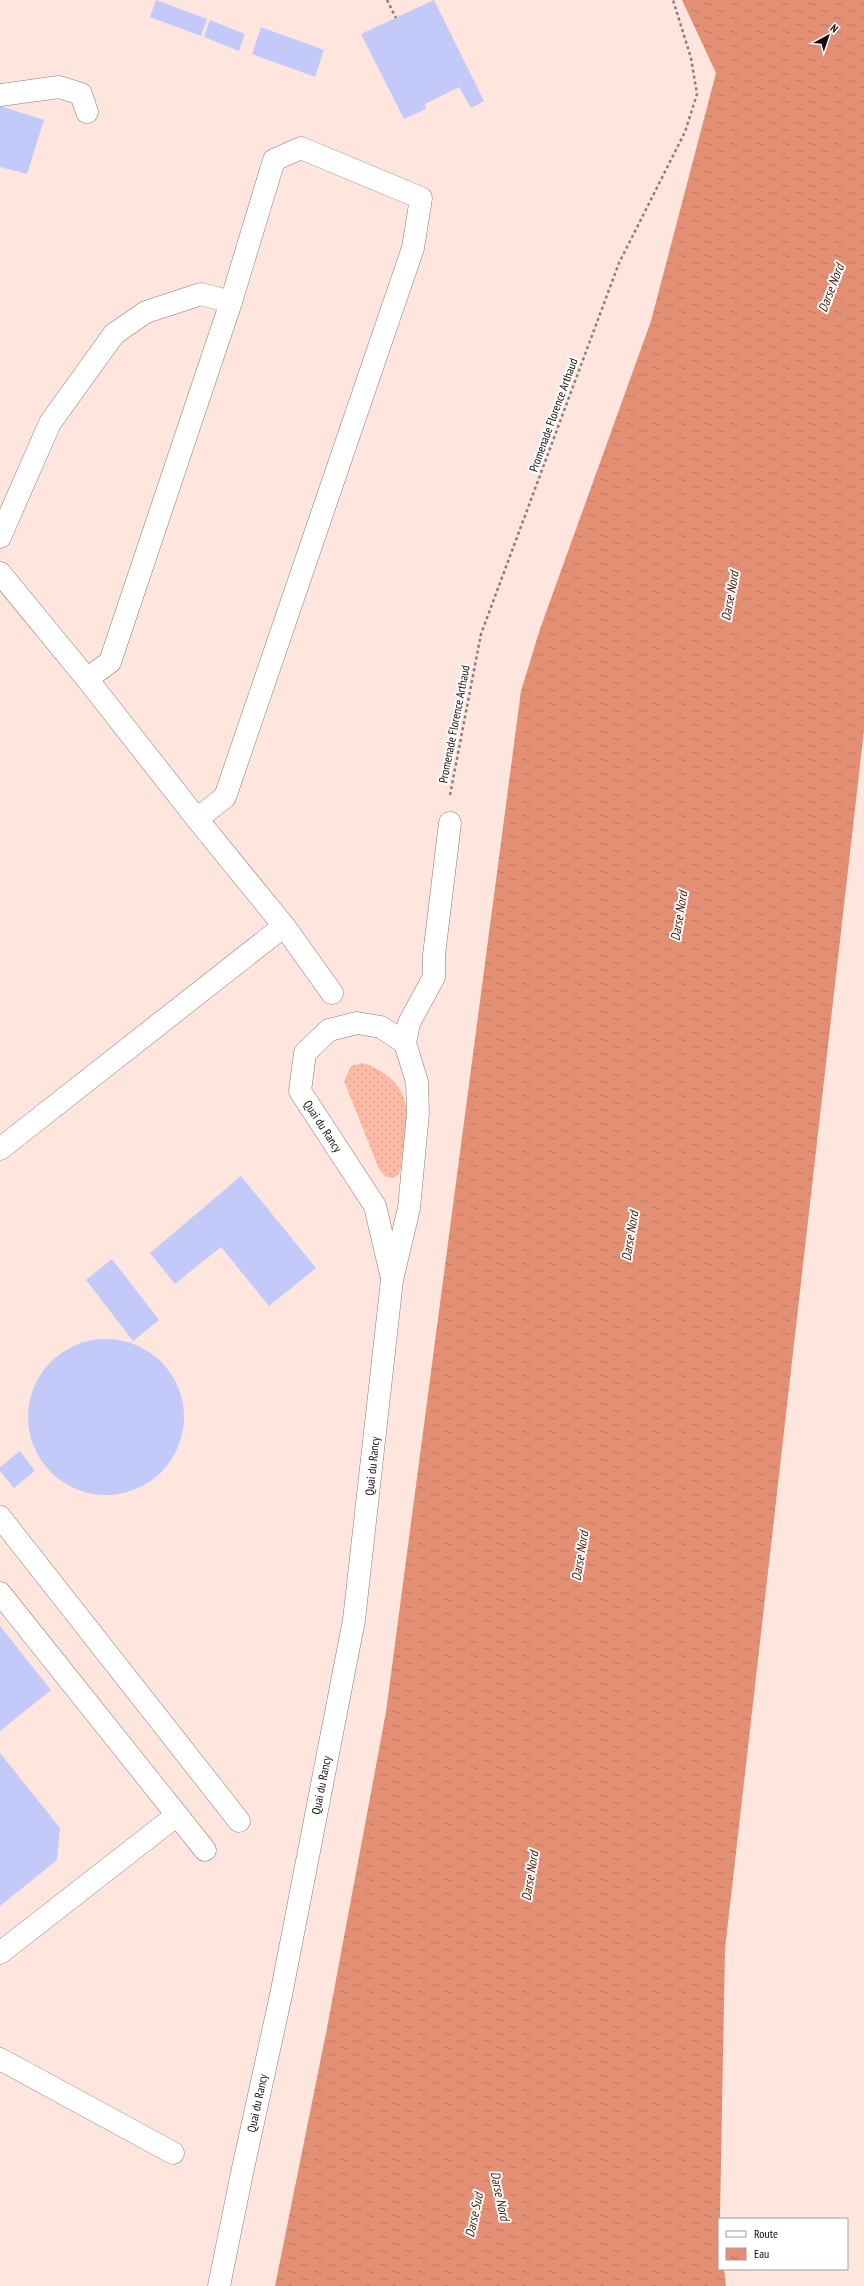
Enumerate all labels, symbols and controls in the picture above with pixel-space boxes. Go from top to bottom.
north arrow [808,16,848,56]
text: N [828,21,841,36]
water label: Darse Nord [814,259,849,314]
street label: Promenade Florence Arthaud [525,356,581,474]
water label: Darse Nord [717,568,743,622]
street label: Promenade Florence Arthaud [435,664,473,784]
water label: Darse Nord [667,888,692,942]
street label: Quai du Rancy [301,1097,346,1155]
water label: Darse Nord [618,1208,643,1262]
street label: Quai du Rancy [361,1435,383,1496]
water label: Darse Nord [568,1528,593,1582]
street label: Quai du Rancy [308,1754,334,1815]
water label: Darse Nord [518,1848,543,1902]
street label: Quai du Rancy [244,2072,271,2134]
water label: Darse Nord [486,2170,514,2224]
water label: Darse Sud [461,2189,487,2239]
legend [718,2218,848,2270]
text: Route [754,2226,778,2241]
text: Eau [754,2246,769,2261]

